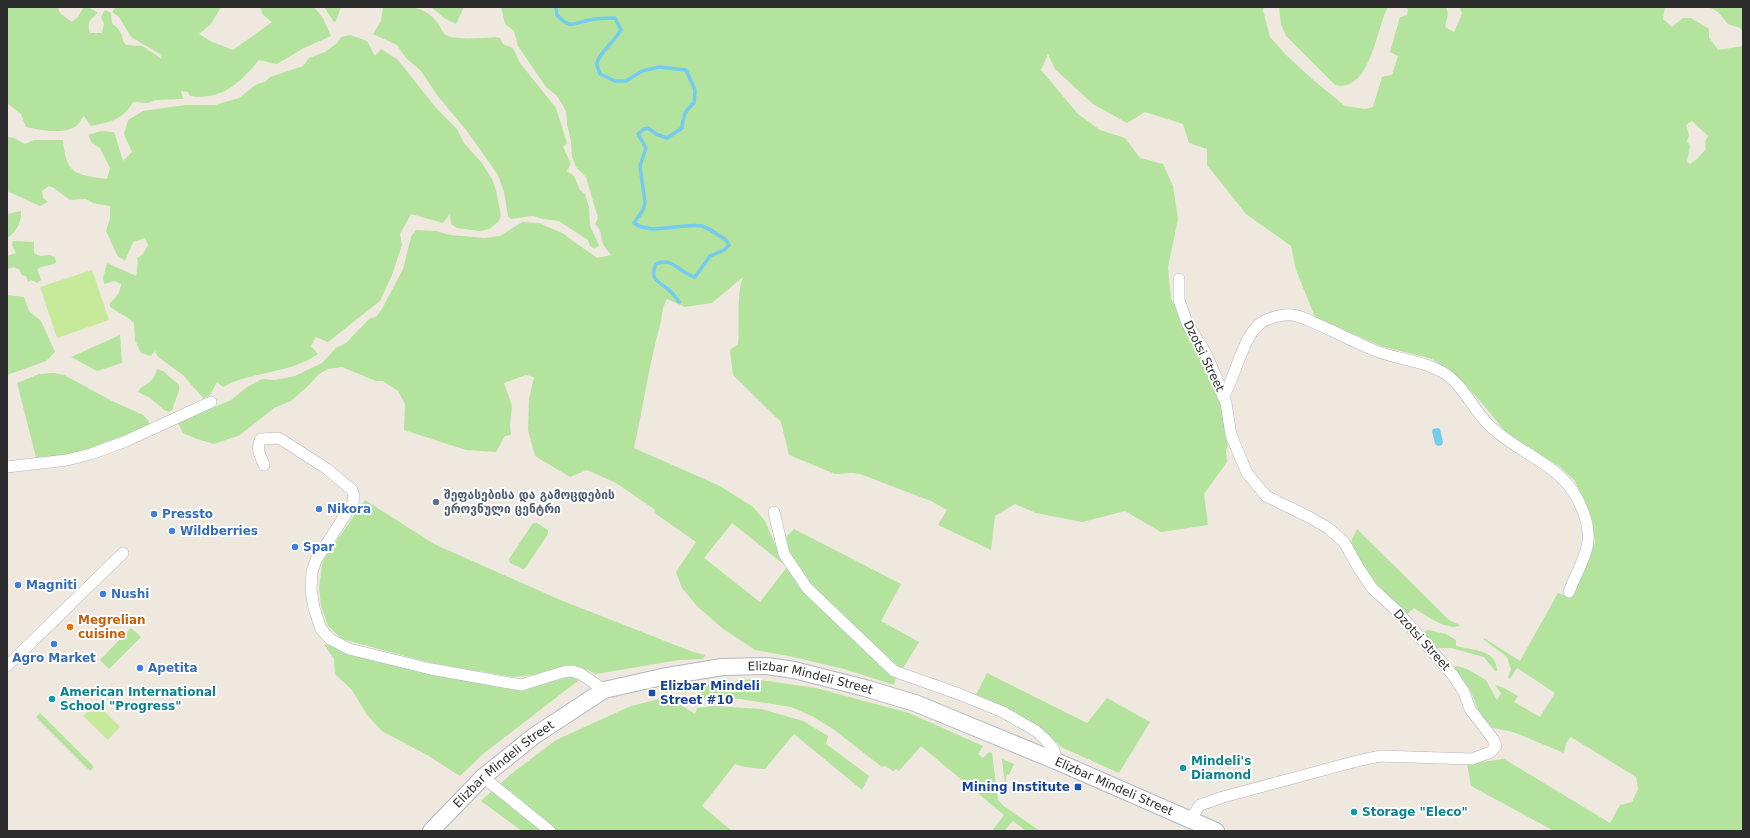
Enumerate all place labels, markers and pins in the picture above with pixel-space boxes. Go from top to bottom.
place label: შეფასებისა და გამოცდების ეროვნული ცენტრი [444,488,615,516]
marker: შეფასებისა და გამოცდების ეროვნული ცენტრი [431,497,441,507]
place label: Nikora [327,502,371,516]
marker: Nikora [314,504,324,514]
place label: Pressto [162,507,213,521]
marker: Pressto [149,509,159,519]
place label: Wildberries [180,524,258,538]
marker: Wildberries [167,526,177,536]
place label: Spar [303,540,334,554]
marker: Spar [290,542,300,552]
place label: Magniti [26,578,77,592]
marker: Magniti [13,580,23,590]
place label: Nushi [111,587,149,601]
marker: Nushi [98,589,108,599]
place label: Megrelian cuisine [78,613,146,641]
marker: Megrelian cuisine [65,622,75,632]
marker: Agro Market [49,639,59,649]
place label: Agro Market [12,651,96,665]
place label: Apetita [148,661,198,675]
marker: Apetita [135,663,145,673]
place label: Elizbar Mindeli Street #10 [660,679,760,707]
place label: American International School "Progress" [60,685,216,713]
marker: Elizbar Mindeli Street #10 [647,688,657,698]
marker: American International School "Progress" [47,694,57,704]
place label: Mindeli's Diamond [1191,754,1251,782]
marker: Mindeli's Diamond [1178,763,1188,773]
place label: Mining Institute [962,780,1070,794]
marker: Mining Institute [1073,782,1083,792]
place label: Storage "Eleco" [1362,805,1468,819]
marker: Storage "Eleco" [1349,807,1359,817]

